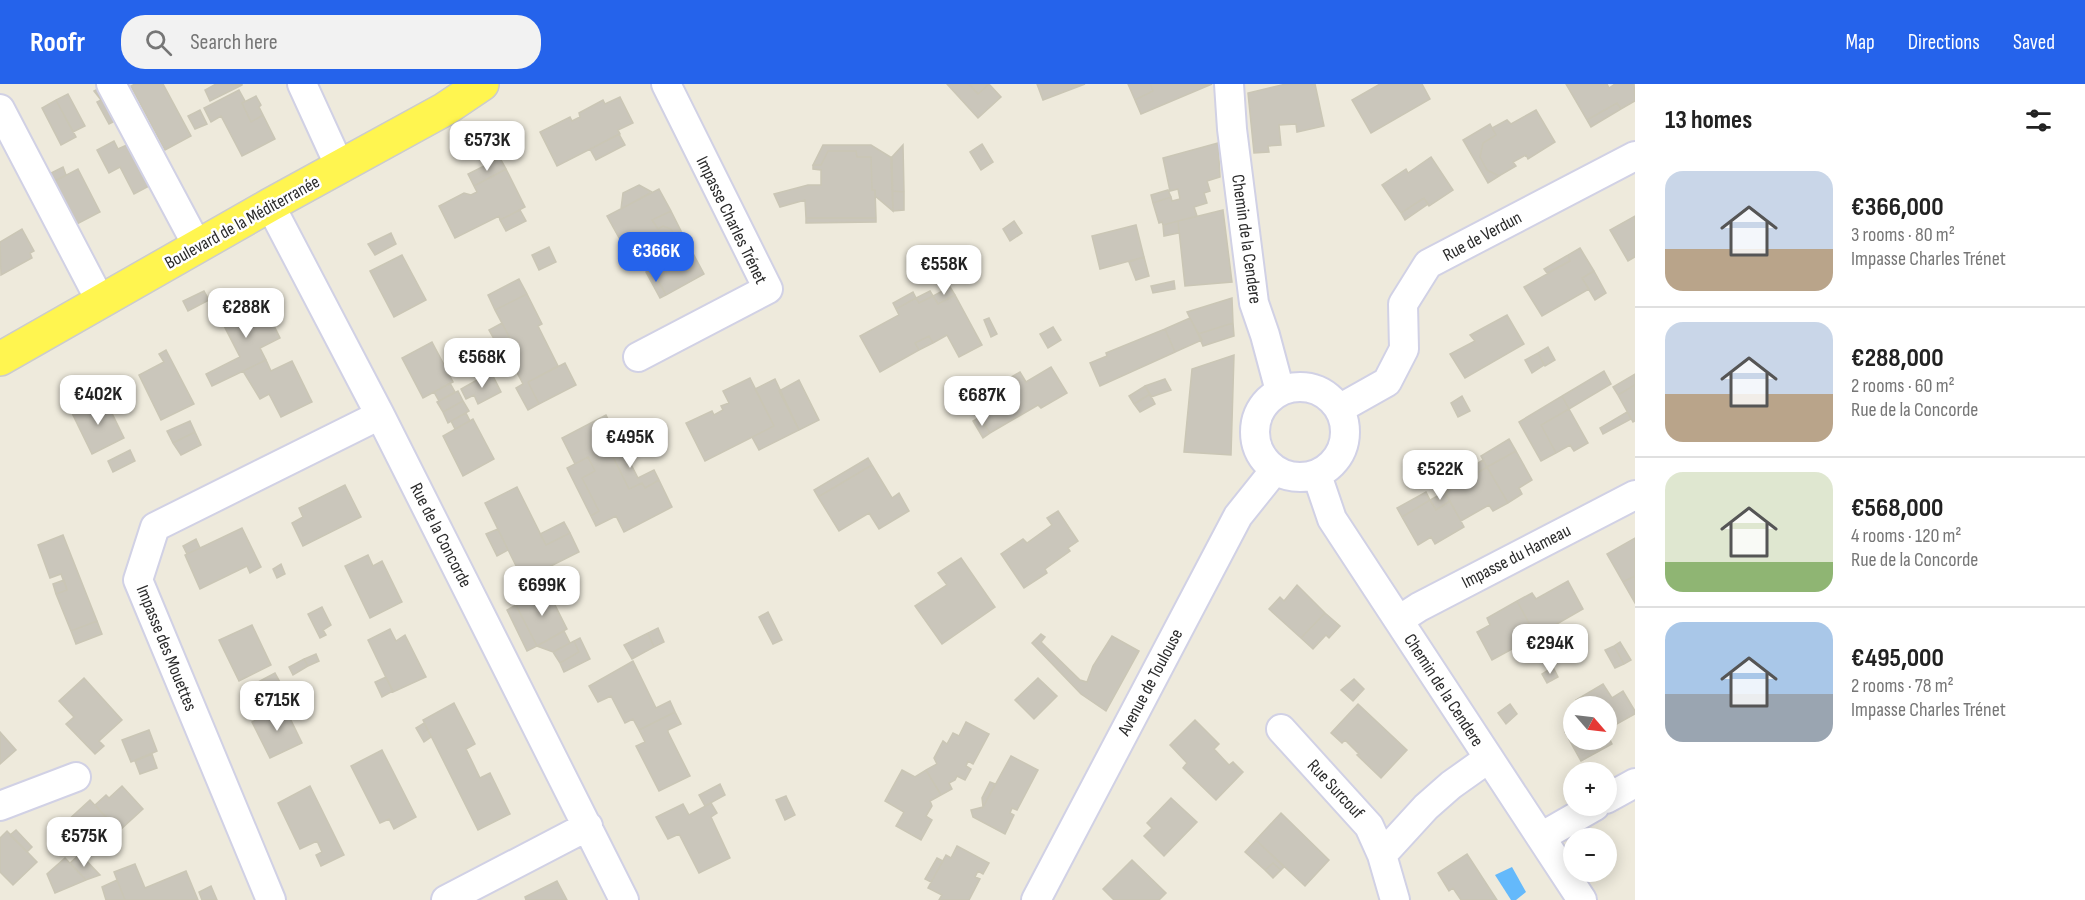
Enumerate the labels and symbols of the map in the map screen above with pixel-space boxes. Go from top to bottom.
pin: €573K [445,121,529,172]
street label: Impasse Charles Trénet [692,153,772,288]
street label: Boulevard de la Méditerranée [161,171,323,274]
street label: Chemin de la Cendere [1227,173,1266,305]
street label: Rue de Verdun [1439,207,1525,266]
pin: €366K [614,232,698,283]
pin: €558K [902,245,986,296]
pin: €288K [204,288,288,339]
pin: €568K [440,338,524,389]
pin: €402K [56,375,140,426]
pin: €687K [940,376,1024,427]
pin: €495K [588,418,672,469]
pin: €522K [1398,450,1482,501]
street label: Rue de la Concorde [405,479,476,591]
street label: Impasse du Hameau [1458,520,1574,593]
pin: €699K [500,566,584,617]
street label: Impasse des Mouettes [132,582,201,714]
pin: €294K [1508,624,1592,675]
street label: Avenue de Toulouse [1113,625,1187,740]
street label: Chemin de la Cendere [1399,630,1488,751]
pin: €715K [235,681,319,732]
north arrow [1563,696,1617,750]
street label: Rue Surcouf [1303,755,1369,824]
pin: €575K [42,817,126,868]

